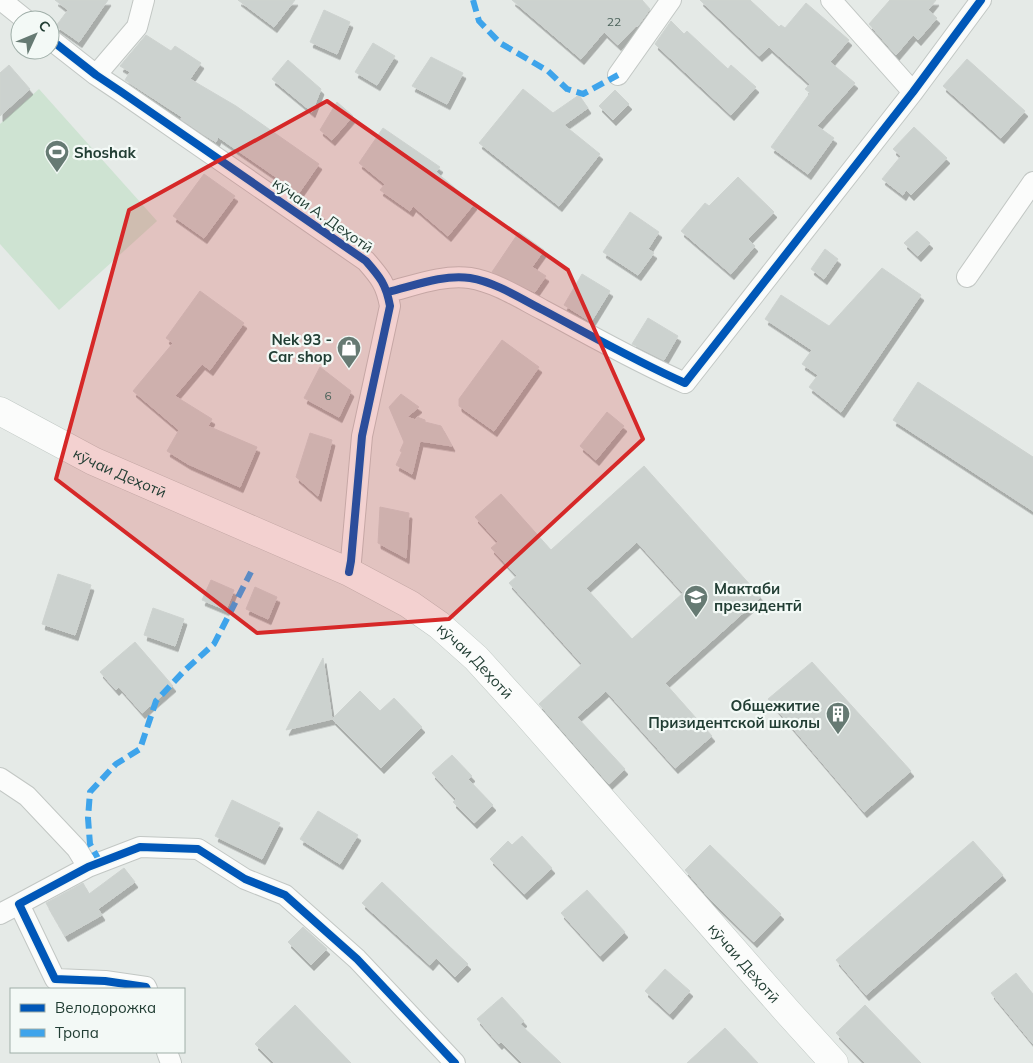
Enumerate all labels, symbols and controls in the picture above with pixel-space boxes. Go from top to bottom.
north arrow [10,10,60,60]
house number: 22 [607,14,621,29]
text: С [35,16,54,36]
sports icon: Shoshak [44,139,70,173]
place label: Shoshak [74,143,136,162]
street label: кӯчаи А. Деҳотӣ [269,173,377,257]
place label: Nek 93 - Car shop [268,330,332,366]
shop icon: Nek 93 - Car shop [336,335,362,369]
house number: 6 [324,388,332,403]
street label: кӯчаи Деҳотӣ [70,443,170,501]
place label: Мактаби президентӣ [714,579,802,615]
school or university icon: Мактаби президентӣ [683,584,709,618]
street label: кӯчаи Деҳотӣ [433,618,517,702]
place label: Общежитие Призидентской школы [648,696,820,732]
building icon: Общежитие Призидентской школы [825,701,851,735]
street label: кӯчаи Деҳотӣ [705,919,785,1007]
legend [10,988,185,1053]
text: Велодорожка [55,998,156,1017]
text: Тропа [55,1023,99,1042]

